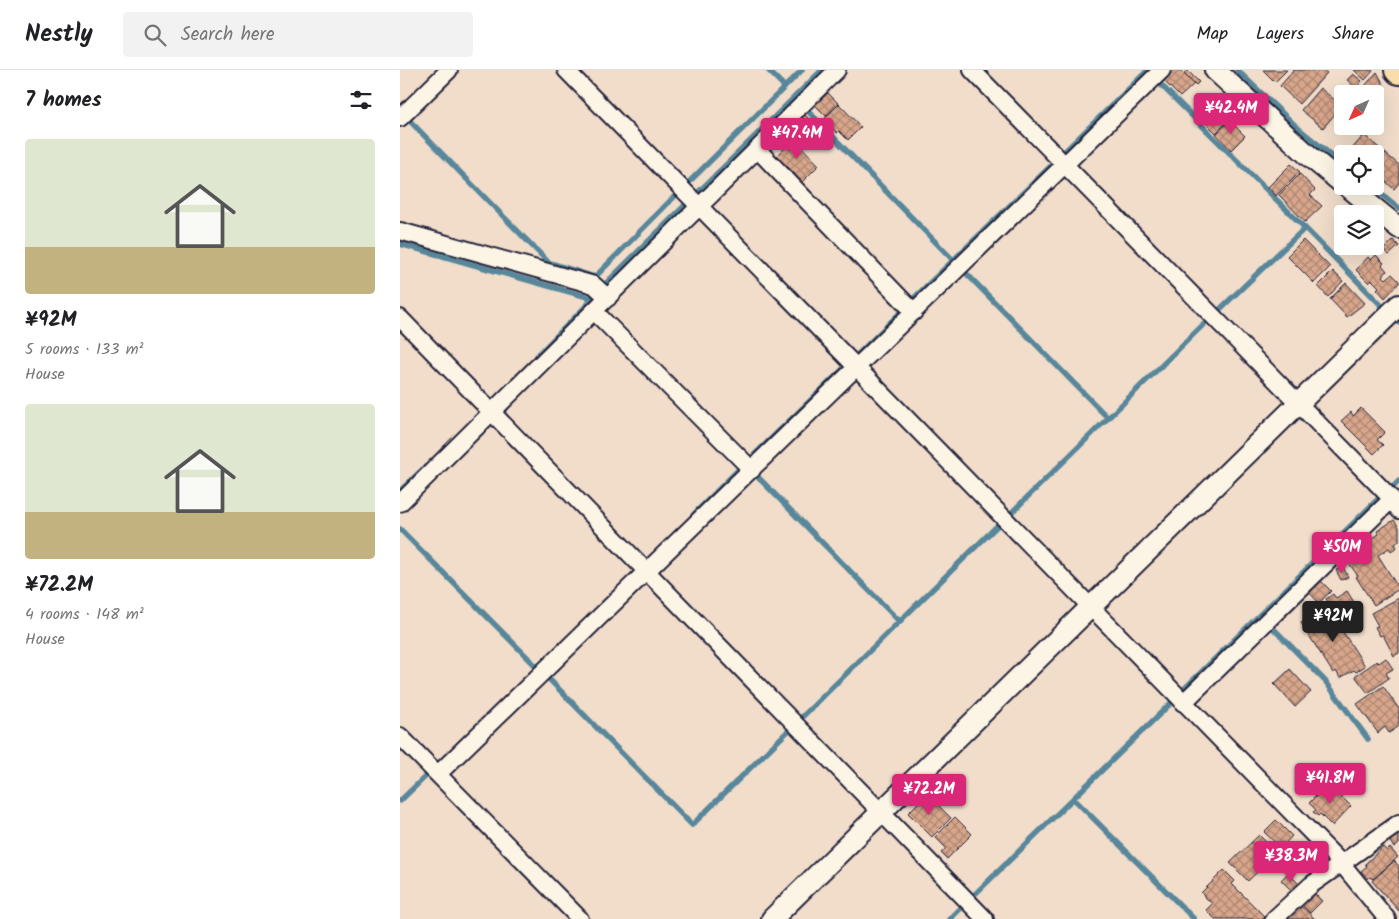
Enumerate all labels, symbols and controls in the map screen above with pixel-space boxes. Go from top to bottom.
search box [123,12,473,57]
text: Nestly [25,15,93,54]
text: Search here [181,20,274,50]
text: Map [1197,20,1228,49]
text: Layers [1256,20,1304,49]
text: Share [1332,20,1374,49]
icon: search [141,21,169,49]
text: 7 homes [25,84,102,117]
north arrow [1334,85,1384,135]
map controls [1334,85,1384,255]
icon: filters [347,86,375,114]
pin: ¥42.4M [1190,92,1272,135]
text: ¥42.4M [1205,96,1257,121]
pin: ¥47.4M [756,118,838,160]
text: ¥47.4M [772,121,822,146]
button: locate [1334,145,1384,195]
icon: home [155,171,245,261]
button: layers [1334,205,1384,255]
text: ¥92M [25,304,77,337]
text: 5 rooms · 133 m² [25,337,143,362]
text: House [25,362,65,387]
icon: home [155,436,245,526]
pin: ¥50M [1312,532,1372,574]
text: ¥50M [1323,535,1361,560]
text: ¥72.2M [25,569,93,602]
pin: ¥92M [1303,600,1363,643]
text: 4 rooms · 148 m² [25,602,144,627]
text: ¥92M [1313,604,1353,629]
text: House [25,627,65,652]
pin: ¥41.8M [1289,762,1371,805]
text: ¥41.8M [1306,766,1354,791]
pin: ¥72.2M [888,774,970,816]
text: ¥72.2M [903,777,955,802]
pin: ¥38.3M [1250,840,1332,883]
text: ¥38.3M [1265,844,1317,869]

